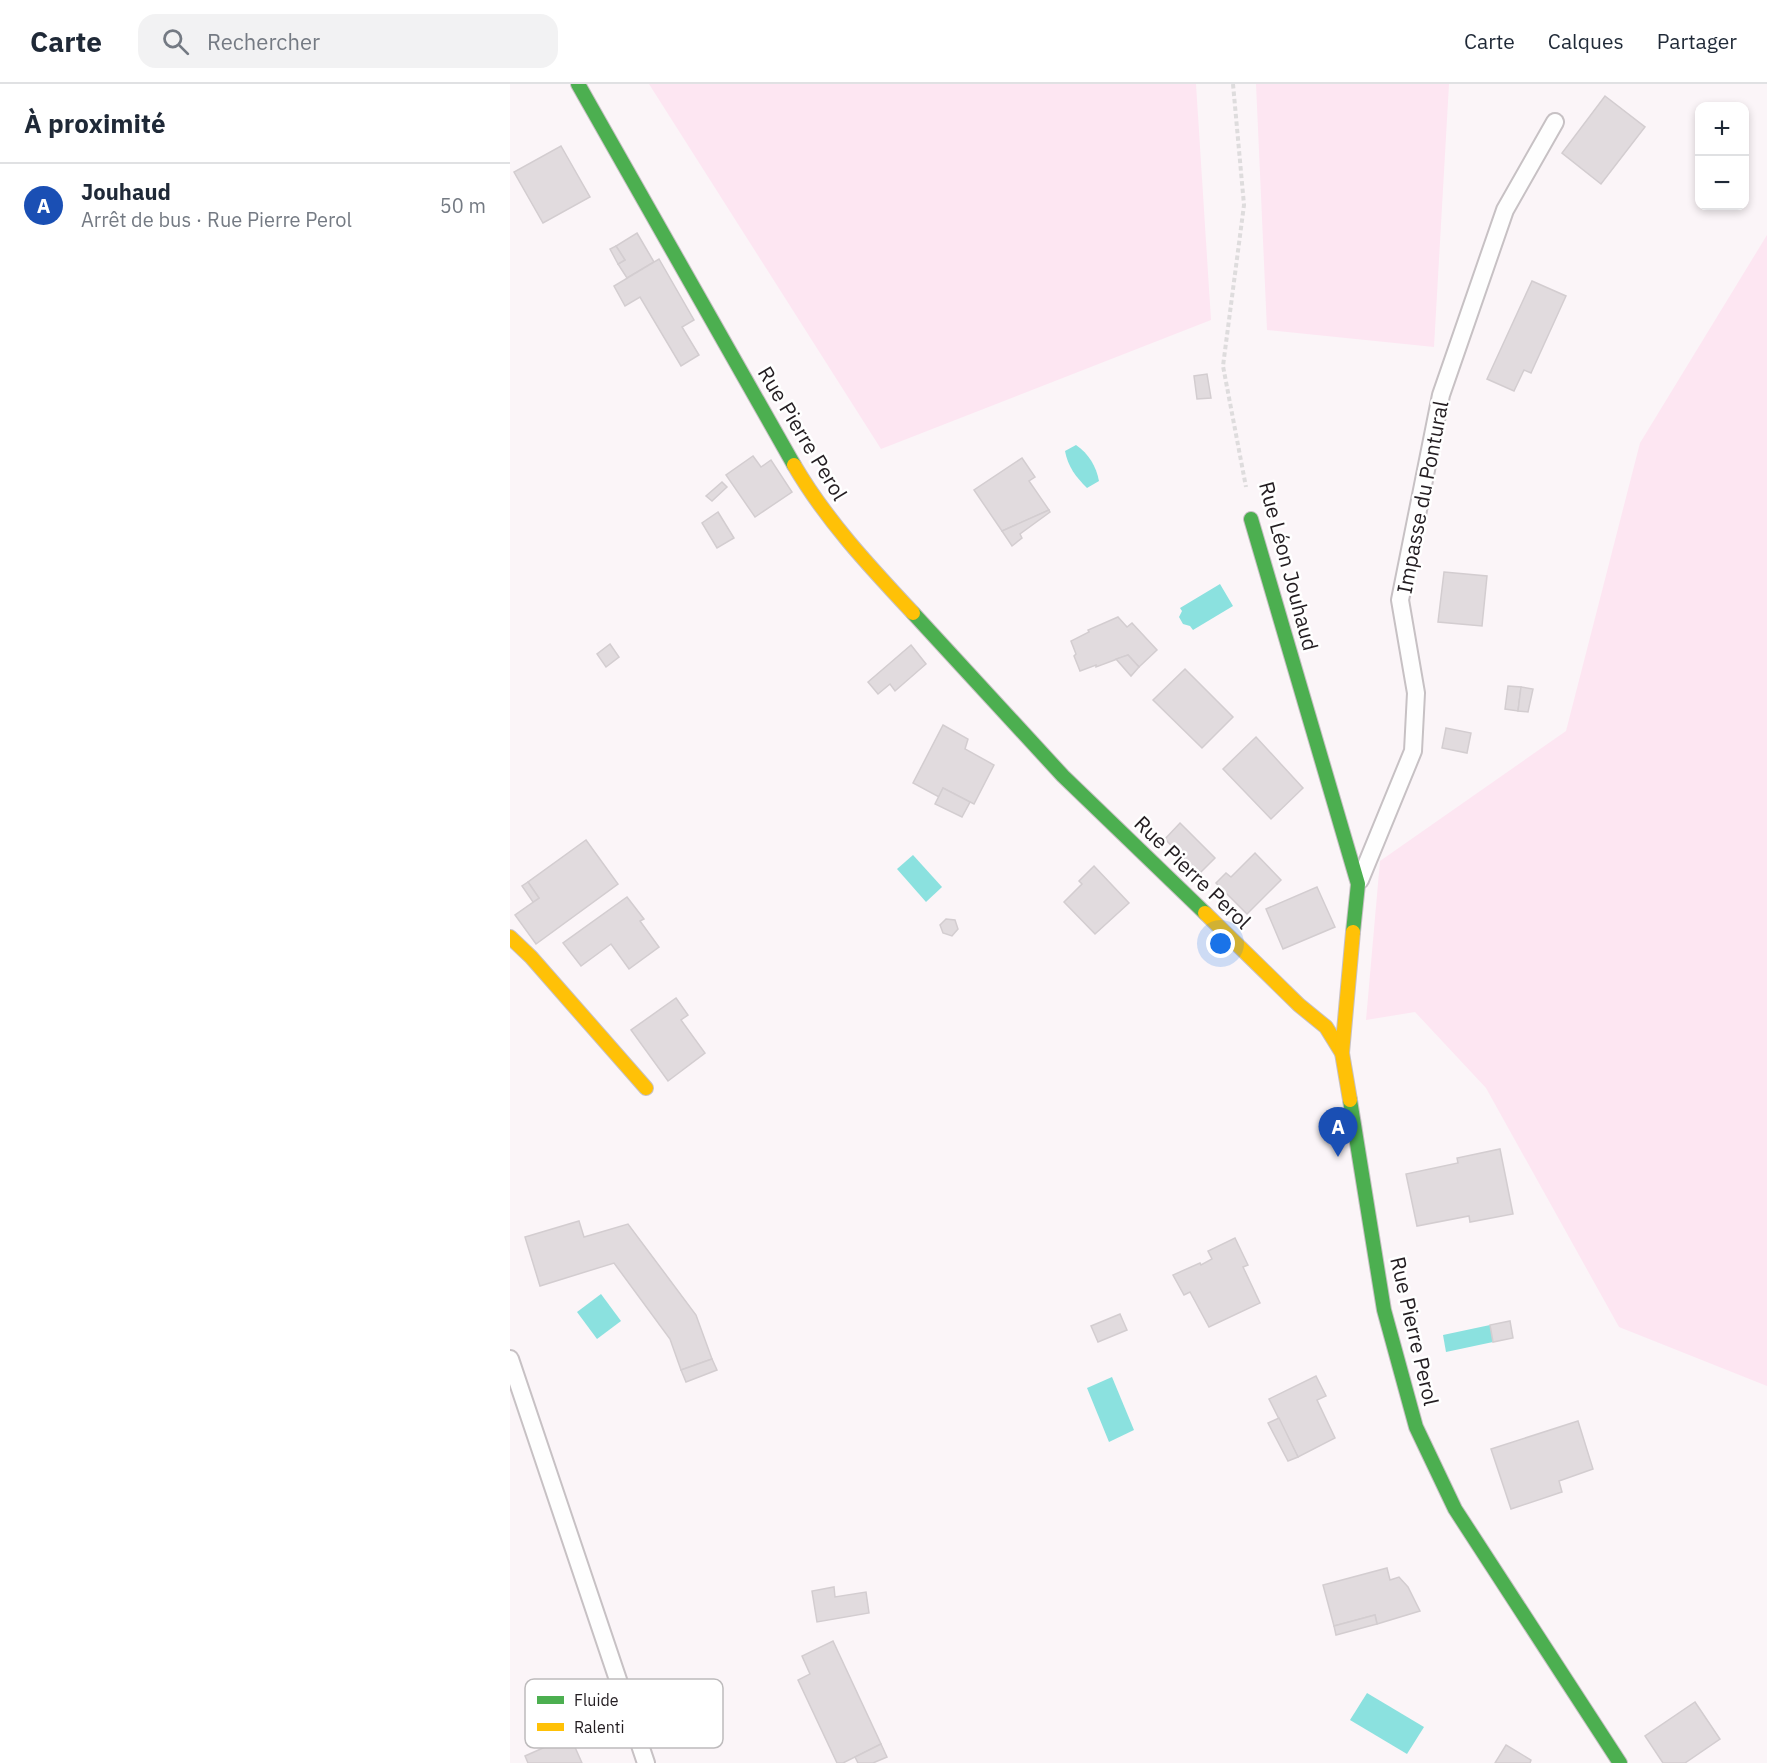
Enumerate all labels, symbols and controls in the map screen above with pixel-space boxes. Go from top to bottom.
search box [138,14,558,68]
text: Carte [30,23,102,60]
icon: search [159,25,192,58]
text: Rechercher [207,27,320,56]
text: Carte [1464,27,1515,55]
text: Calques [1548,27,1624,55]
text: Partager [1657,27,1737,55]
map controls [1695,102,1749,210]
button: + [1695,102,1749,156]
text: À proximité [24,106,166,140]
button: − [1695,156,1749,210]
text: Jouhaud [81,177,171,206]
text: A [37,192,50,219]
text: 50 m [440,192,486,219]
text: Arrêt de bus · Rue Pierre Perol [81,206,352,233]
street label: Rue Pierre Perol [752,361,854,506]
street label: Impasse du Pontural [1390,398,1454,596]
street label: Rue Léon Jouhaud [1253,478,1325,654]
street label: Rue Pierre Perol [1129,809,1258,935]
your location [1206,929,1235,958]
pin: A [1318,1108,1358,1157]
street label: Rue Pierre Perol [1384,1254,1446,1409]
legend [525,1679,723,1748]
text: Fluide [574,1690,619,1710]
text: Ralenti [574,1717,624,1737]

